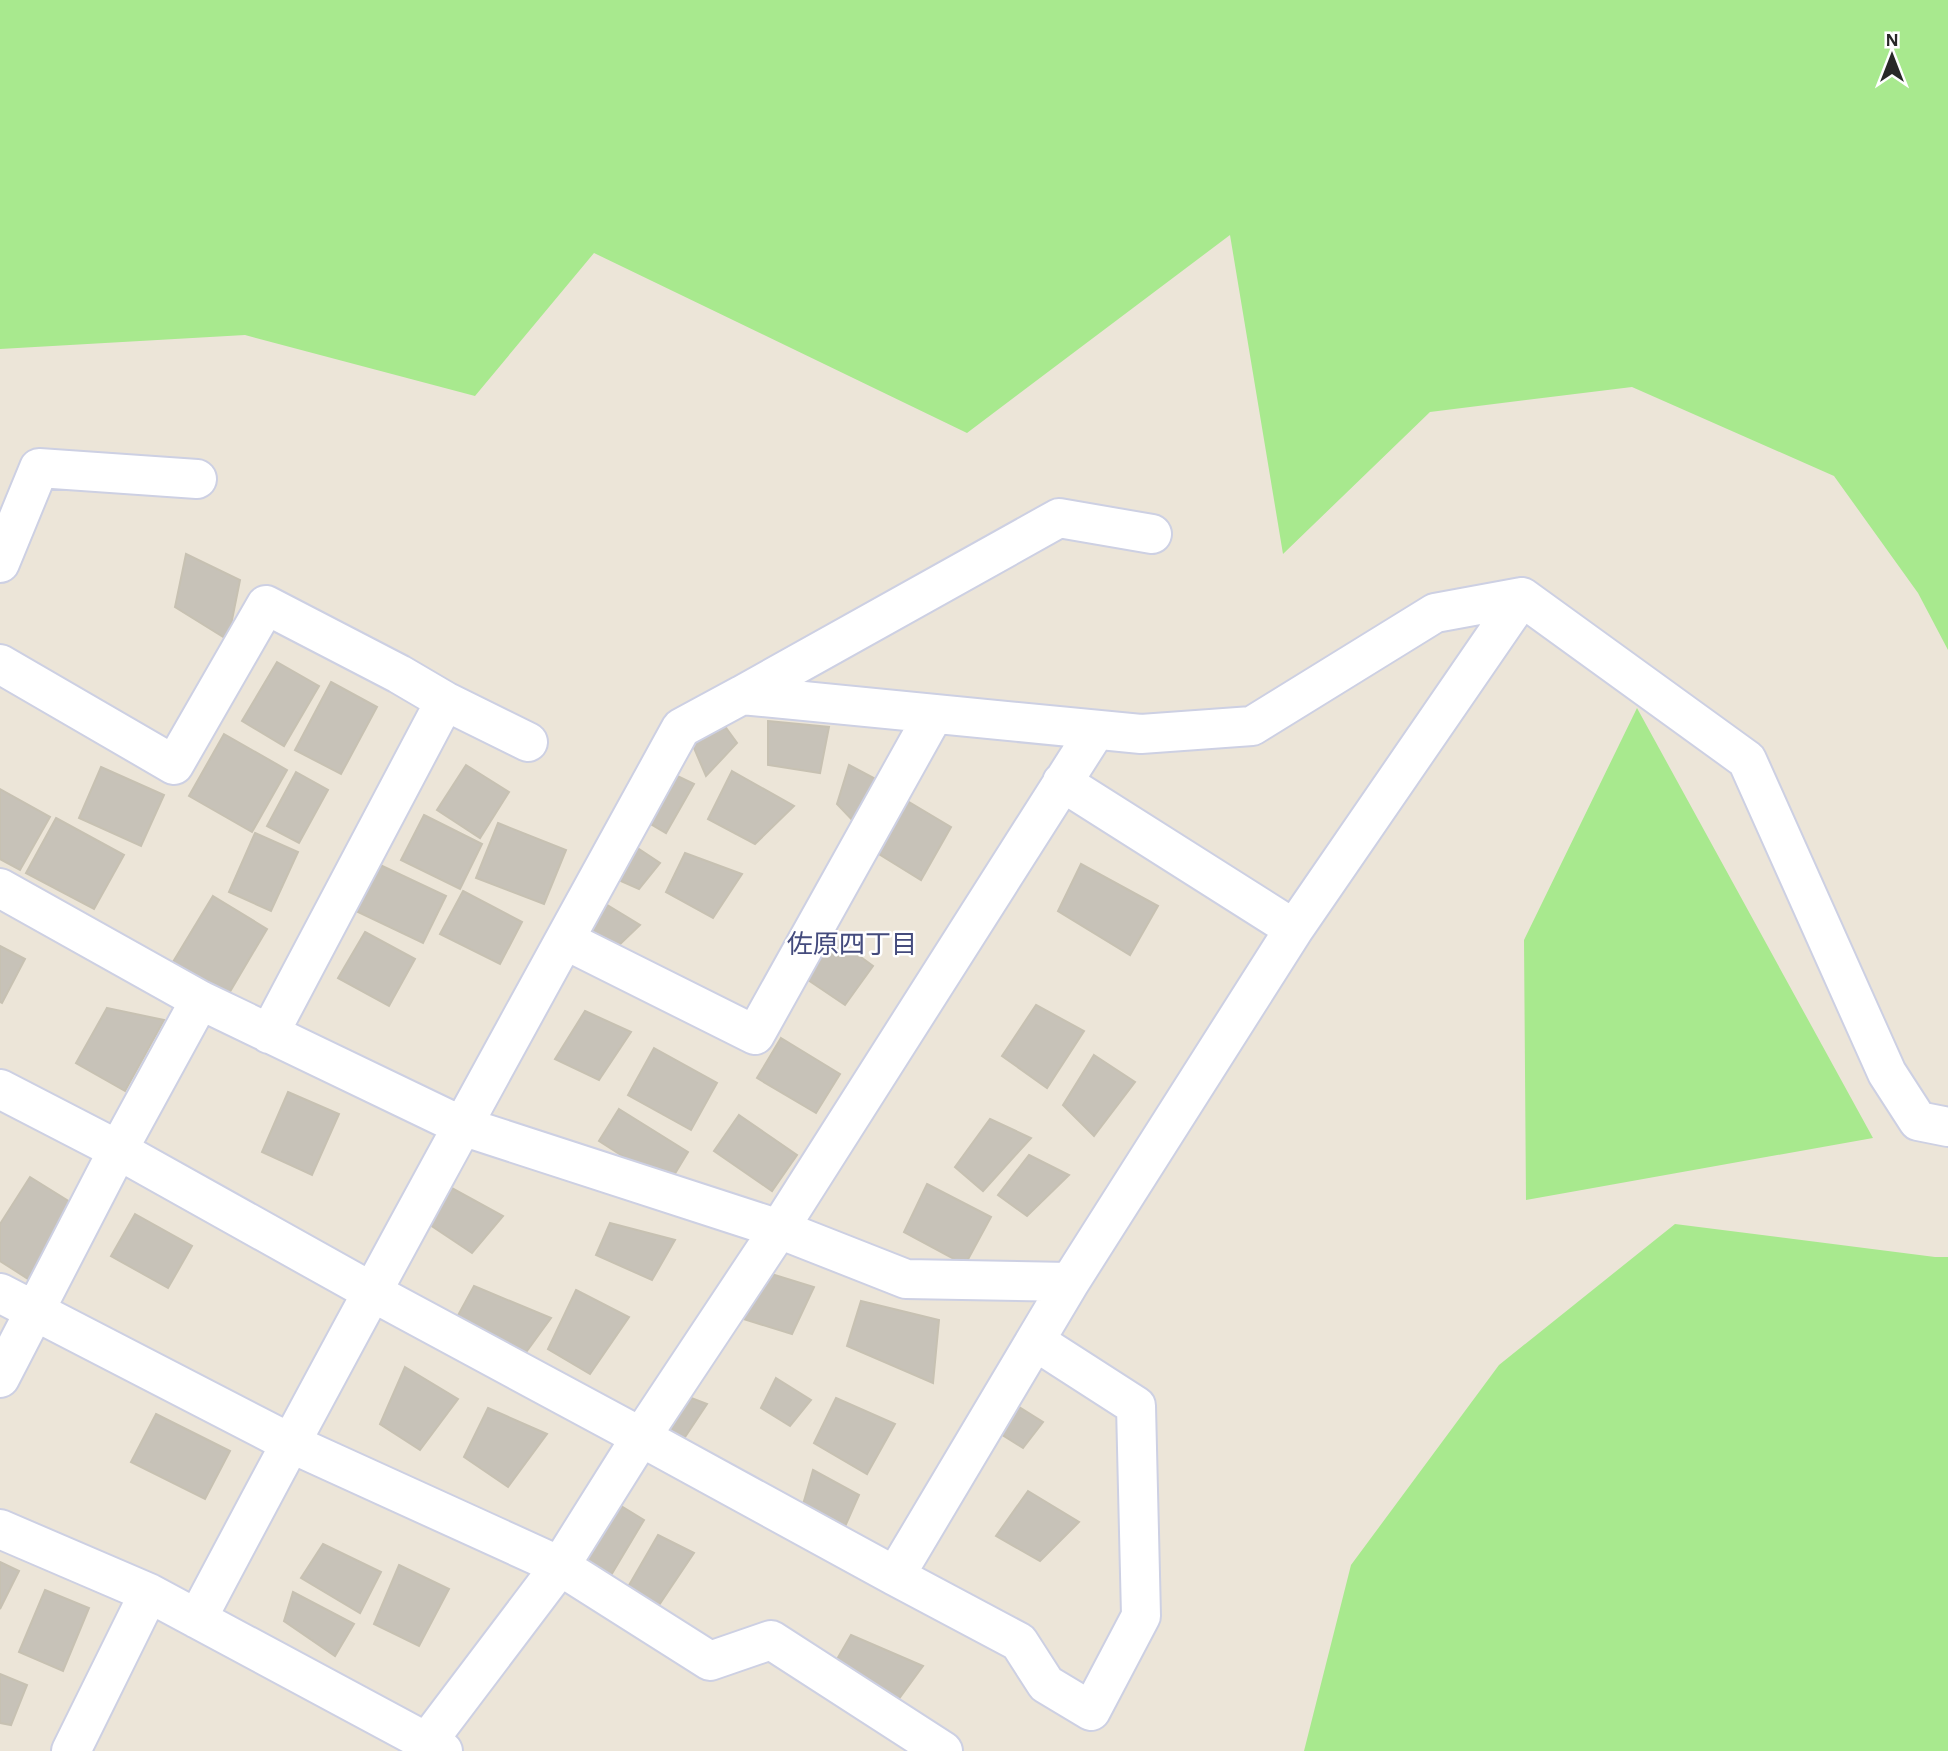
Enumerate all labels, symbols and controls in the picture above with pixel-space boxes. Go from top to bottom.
north arrow [1857,21,1927,91]
text: N [1885,31,1899,50]
district label: 佐原四丁目 [787,931,917,958]

